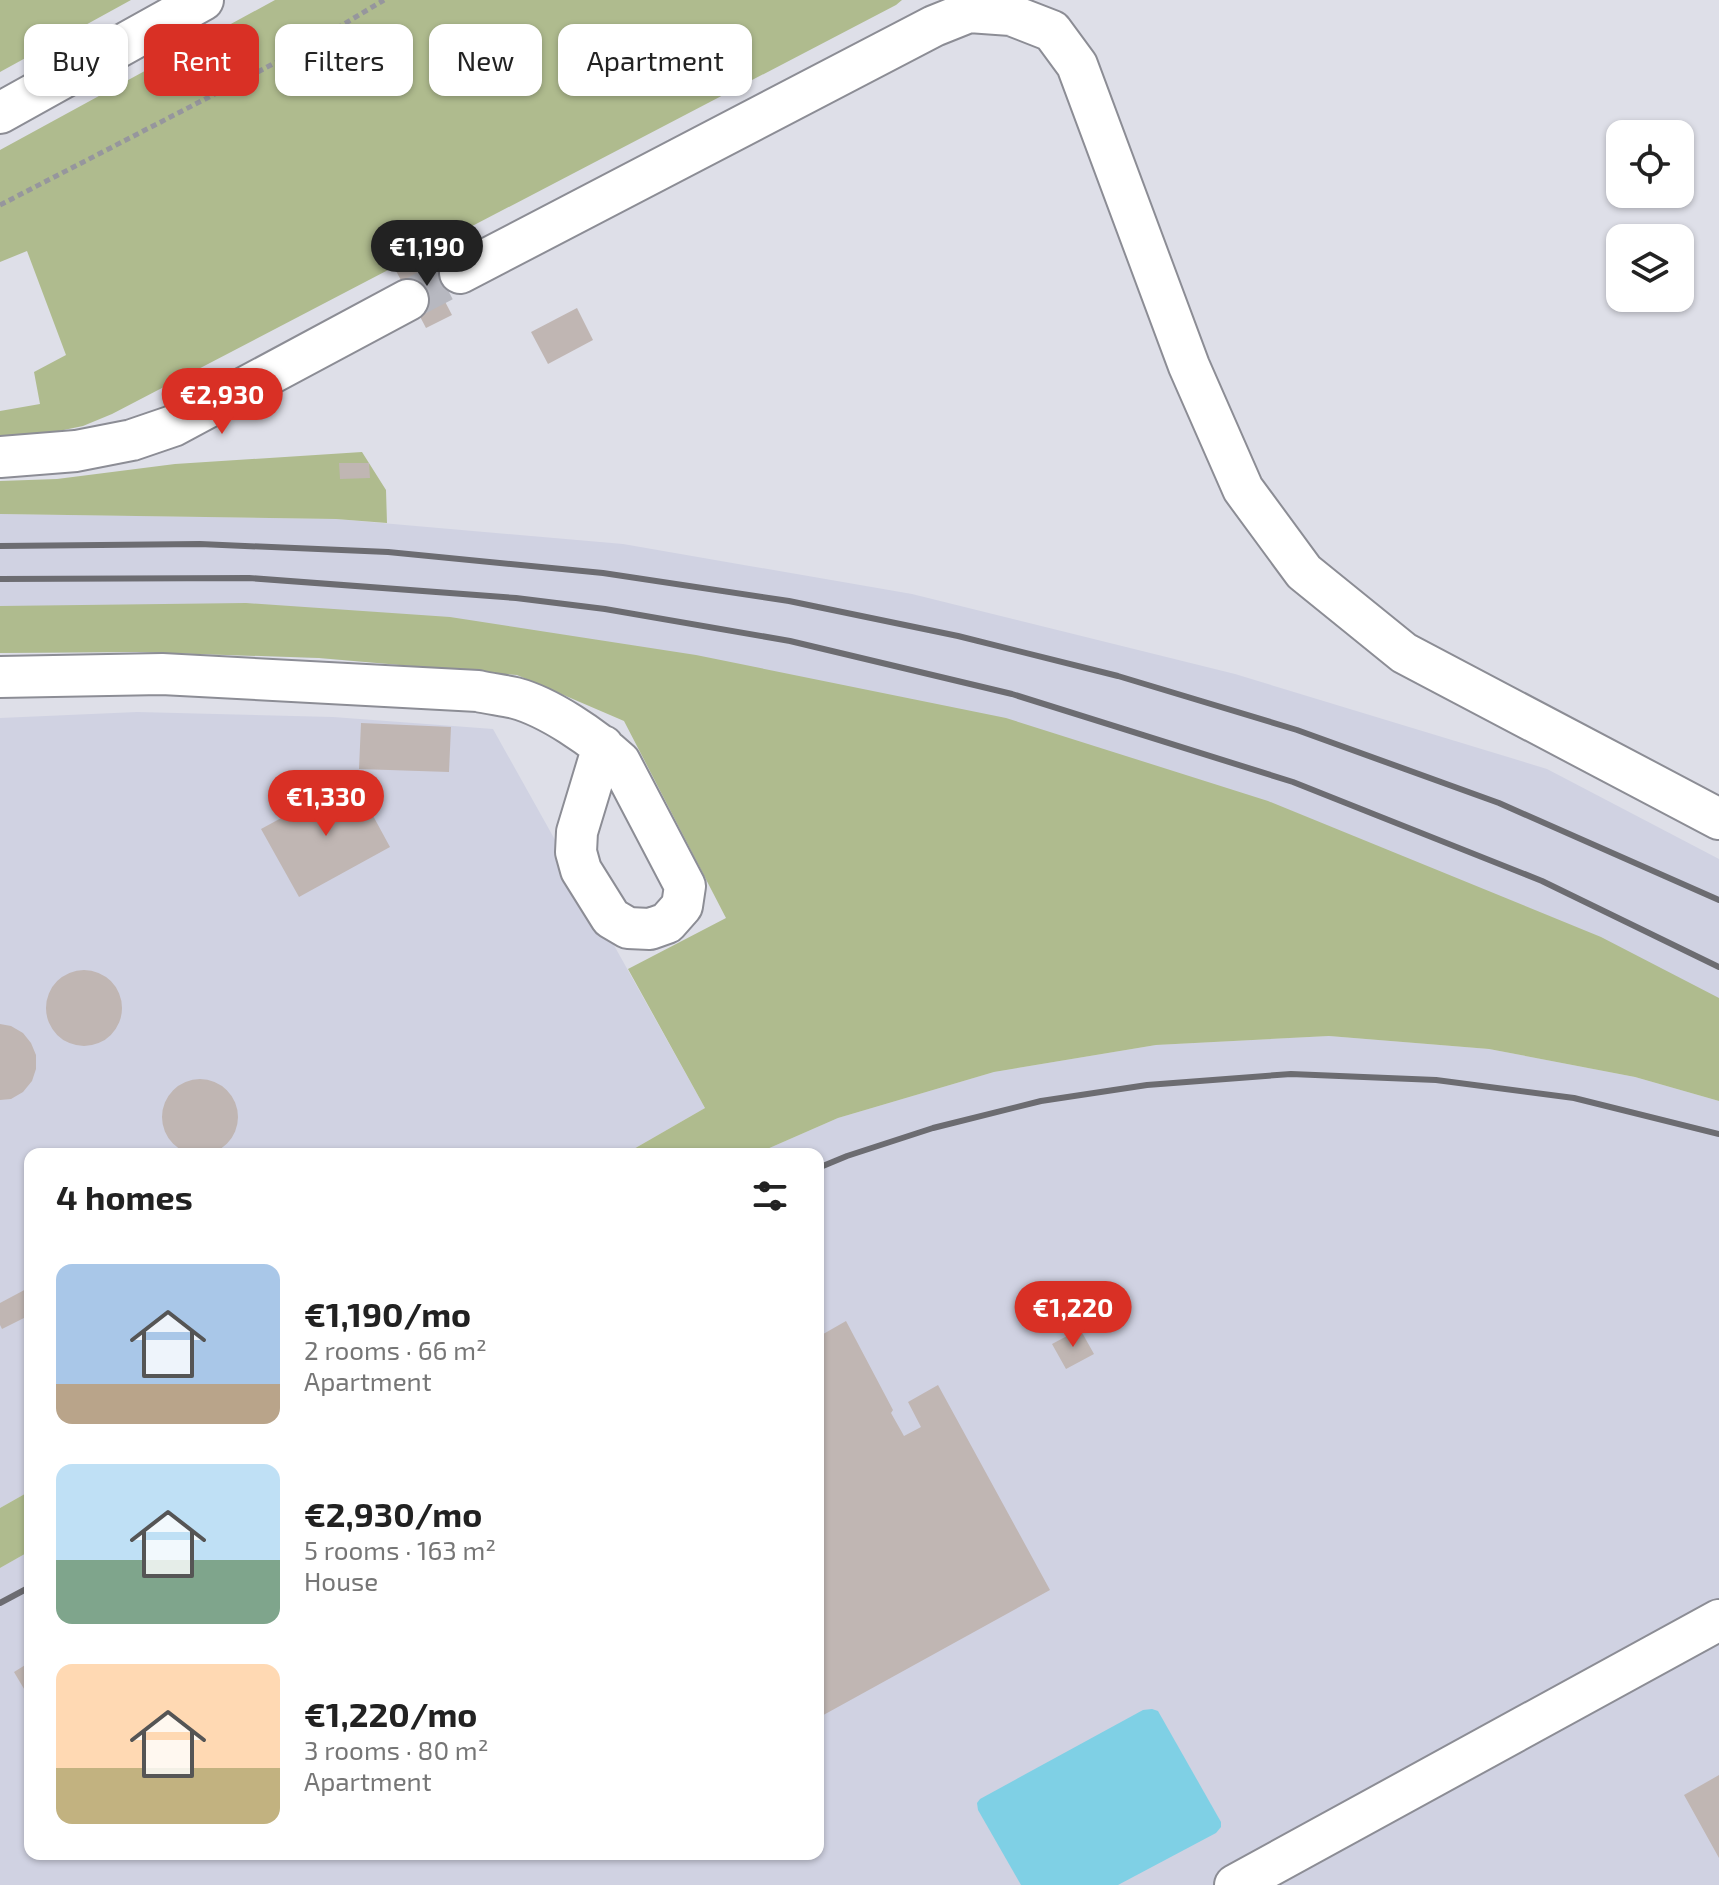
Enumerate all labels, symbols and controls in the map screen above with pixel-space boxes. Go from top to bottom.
chip: Buy [24,24,128,96]
chip: Rent [144,24,259,96]
chip: Filters [275,24,413,96]
chip: New [429,24,542,96]
chip: Apartment [558,24,752,96]
map controls [1606,120,1694,312]
button: locate [1606,120,1694,208]
pin: €1,190 [362,220,492,288]
button: layers [1606,224,1694,312]
text: €1,190 [389,230,465,261]
pin: €2,930 [157,368,287,436]
text: €2,930 [180,378,264,409]
pin: €1,330 [261,770,391,838]
text: €1,330 [286,780,366,811]
icon: filters [748,1174,792,1218]
text: 4 homes [56,1176,193,1217]
pin: €1,220 [1008,1281,1138,1349]
text: €1,220 [1033,1291,1113,1322]
text: €1,190/mo [304,1293,471,1334]
icon: home [120,1296,216,1392]
text: 2 rooms · 66 m² [304,1334,487,1365]
text: Apartment [304,1365,432,1396]
text: €2,930/mo [304,1493,482,1534]
icon: home [120,1496,216,1592]
text: 5 rooms · 163 m² [304,1534,496,1565]
text: House [304,1565,378,1596]
text: €1,220/mo [304,1693,477,1734]
icon: home [120,1696,216,1792]
text: 3 rooms · 80 m² [304,1734,488,1765]
text: Apartment [304,1765,432,1796]

